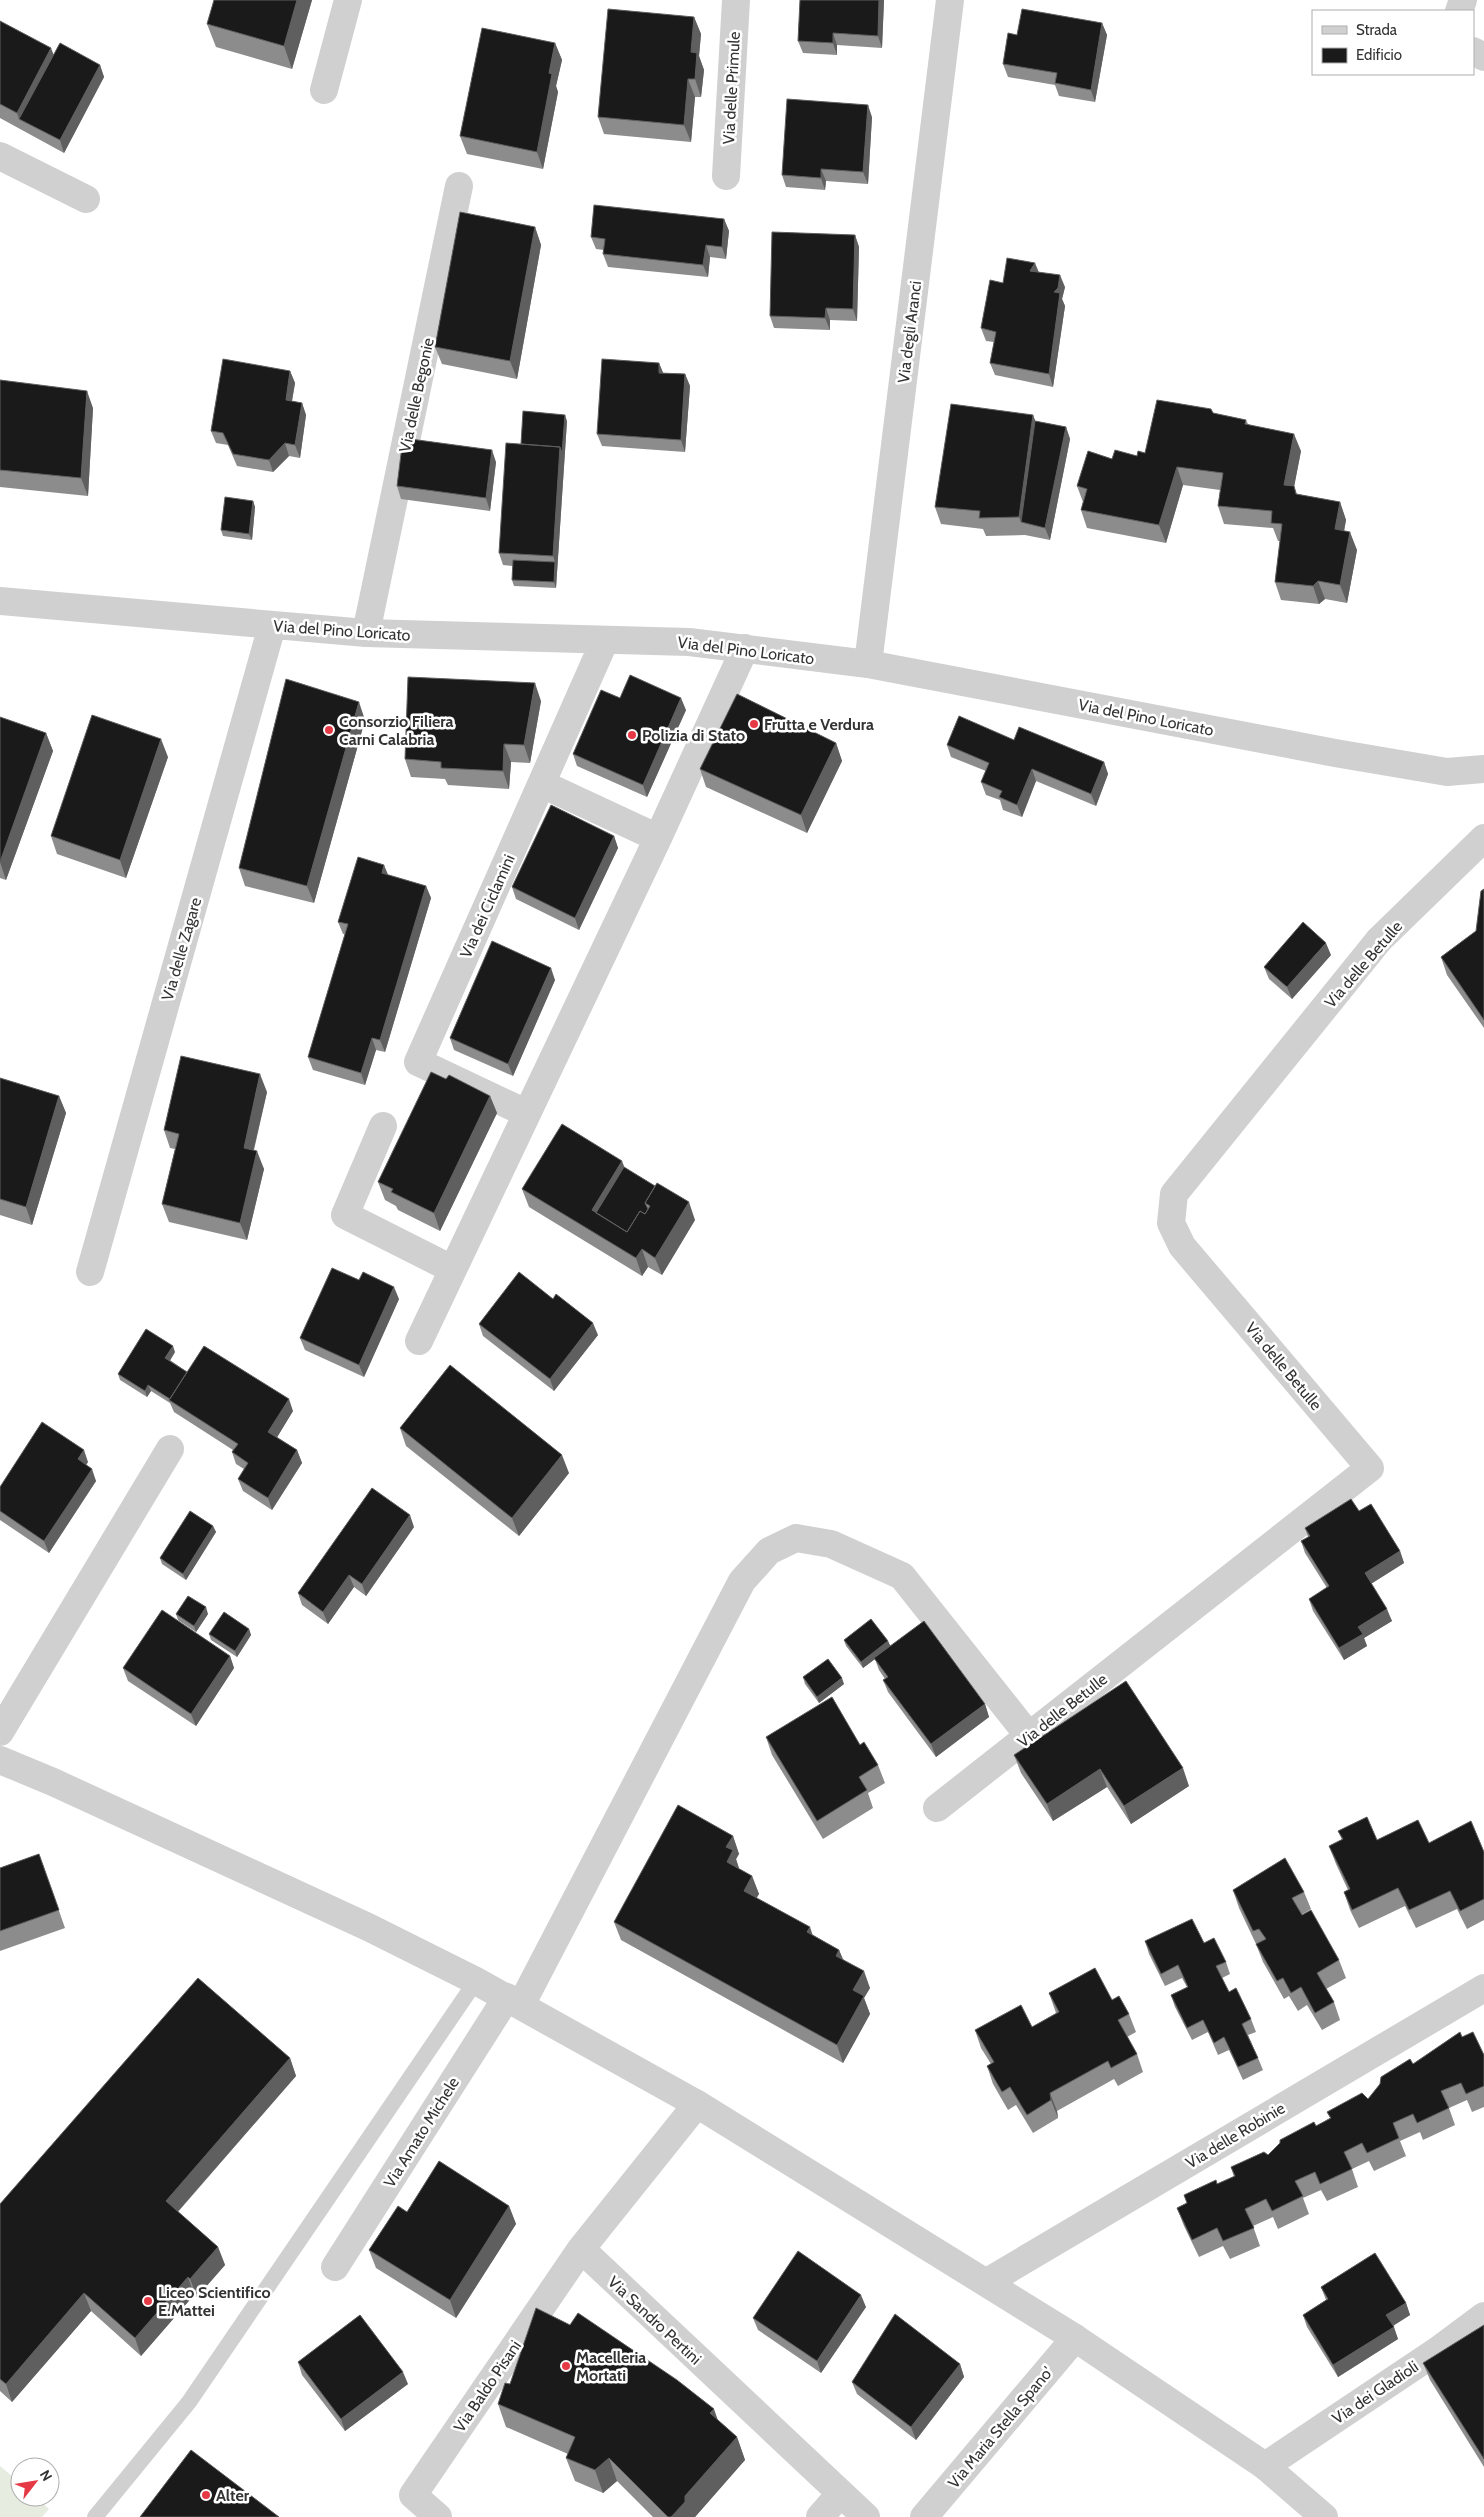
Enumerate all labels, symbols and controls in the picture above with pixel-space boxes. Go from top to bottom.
legend [1312,10,1474,75]
text: Strada [1356,21,1398,39]
street label: Via delle Primule [719,31,744,145]
text: Edificio [1356,46,1402,64]
street label: Via degli Aranci [894,280,925,384]
street label: Via delle Begonie [395,336,438,454]
street label: Via del Pino Loricato [273,616,411,645]
street label: Via del Pino Loricato [677,633,815,668]
street label: Via del Pino Loricato [1077,695,1215,740]
place label: Consorzio Filiera Carni Calabria [339,712,453,749]
place label: Frutta e Verdura [764,715,874,734]
marker: Frutta e Verdura [748,718,760,730]
marker: Consorzio Filiera Carni Calabria [323,724,335,736]
place label: Polizia di Stato [642,726,745,745]
marker: Polizia di Stato [626,729,638,741]
street label: Via dei Ciclamini [456,851,519,961]
street label: Via delle Zagare [158,895,205,1003]
street label: Via delle Betulle [1321,917,1406,1012]
street label: Via delle Betulle [1241,1319,1326,1414]
street label: Via delle Betulle [1014,1669,1111,1751]
street label: Via Amato Michele [380,2074,463,2191]
street label: Via delle Robinie [1182,2098,1288,2173]
street label: Via Sandro Pertini [604,2272,705,2368]
place label: Liceo Scientifico E.Mattei [158,2283,271,2320]
marker: Liceo Scientifico E.Mattei [142,2295,154,2307]
street label: Via Baldo Pisani [450,2337,525,2436]
place label: Macelleria Mortati [576,2348,646,2385]
street label: Via dei Gladioli [1329,2357,1422,2428]
marker: Macelleria Mortati [560,2360,572,2372]
street label: Via Maria Stella Spano' [944,2362,1057,2492]
north arrow [10,2457,60,2507]
text: N [36,2466,56,2484]
place label: Alter [216,2486,250,2505]
marker: Alter [200,2489,212,2501]

